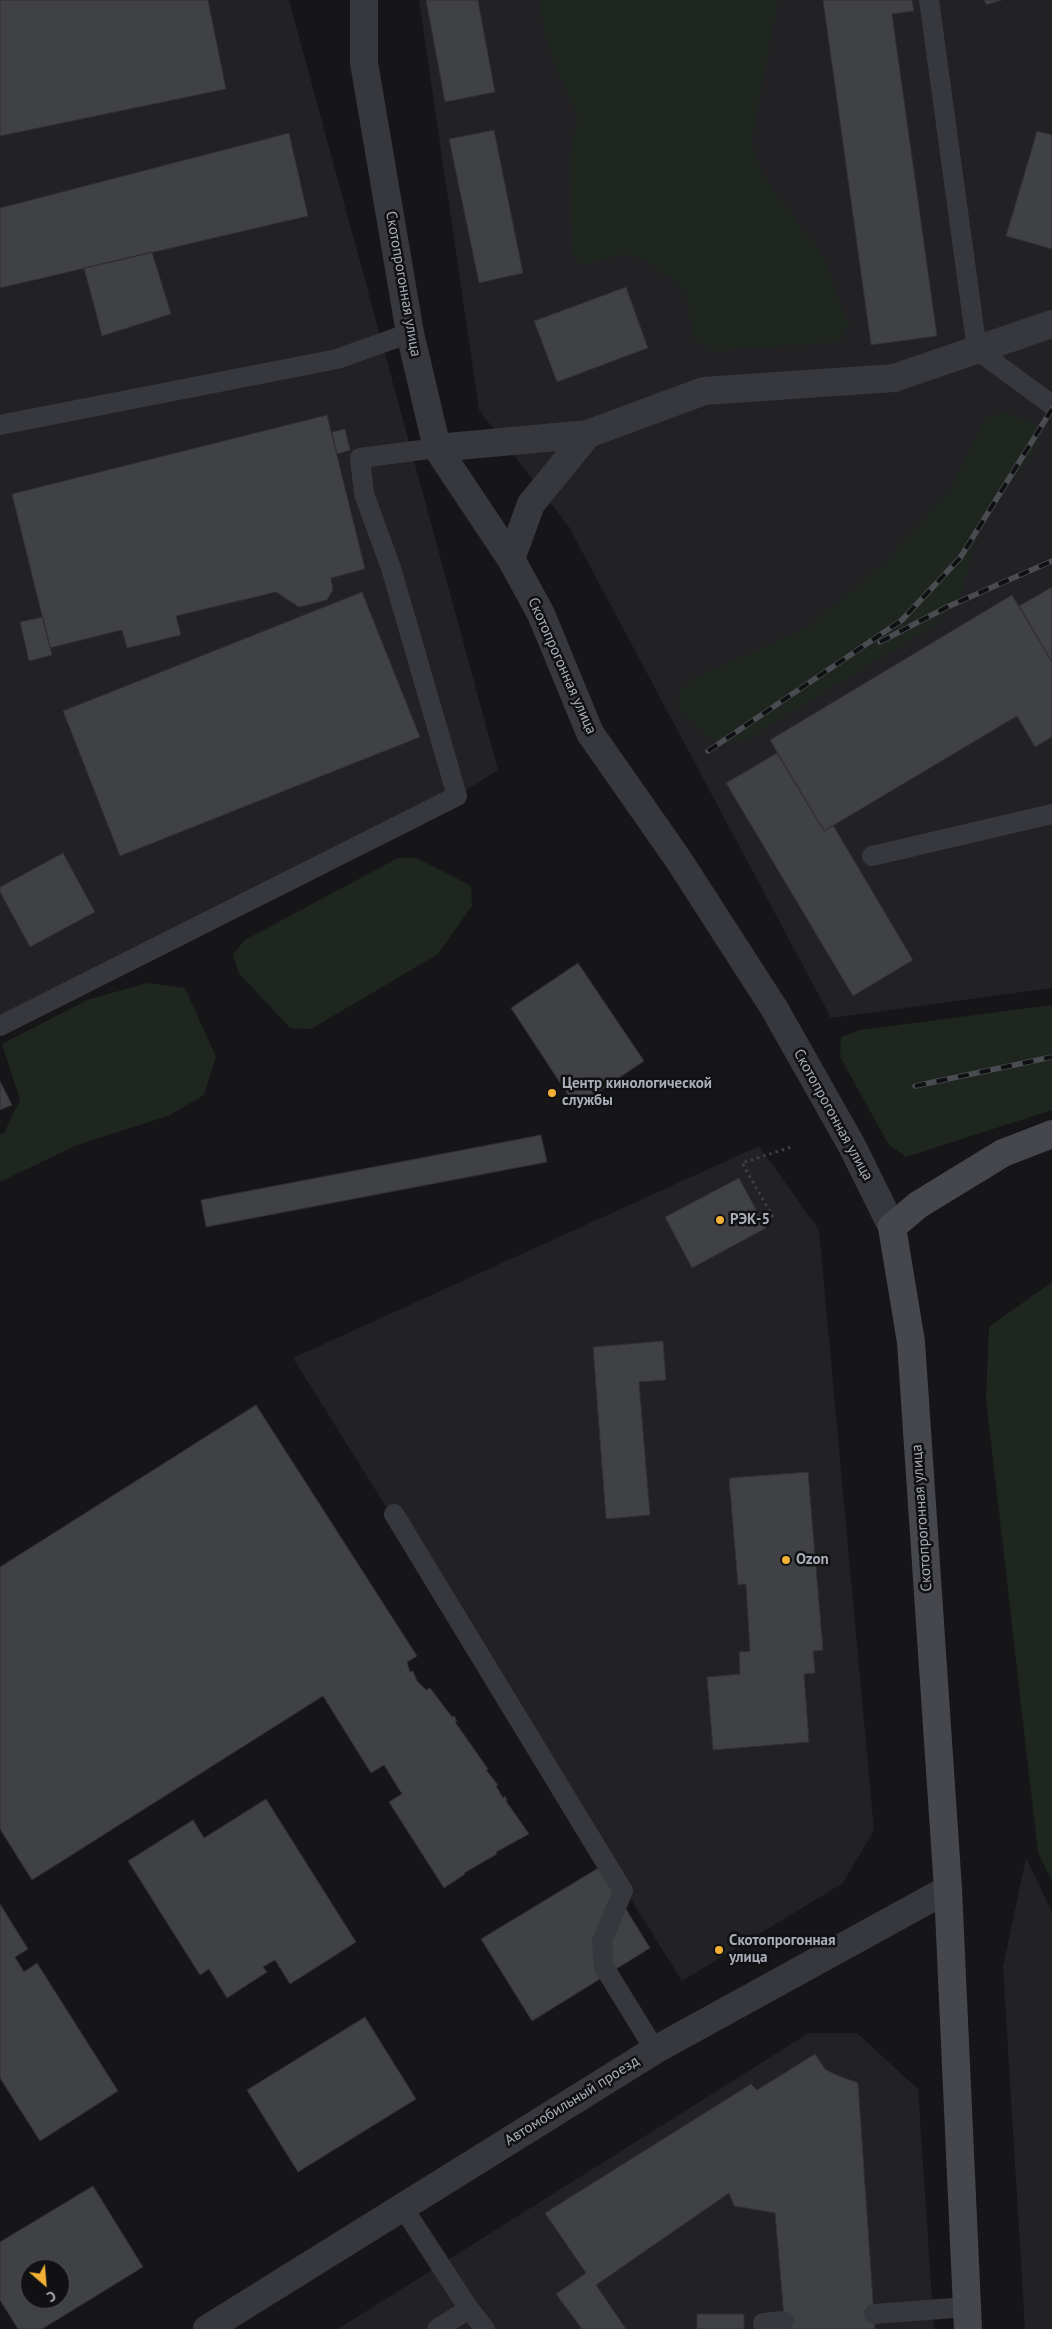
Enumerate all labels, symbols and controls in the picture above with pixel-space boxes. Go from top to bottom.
street label: Скотопрогонная улица [381,210,425,358]
street label: Скотопрогонная улица [524,595,600,737]
street label: Скотопрогонная улица [789,1046,877,1184]
place label: Центр кинологической службы [562,1075,712,1110]
marker: Центр кинологической службы [546,1087,558,1099]
place label: РЭК-5 [730,1211,770,1229]
marker: РЭК-5 [714,1214,726,1226]
street label: Скотопрогонная улица [908,1444,936,1592]
place label: Ozon [796,1551,829,1569]
marker: Ozon [780,1554,792,1566]
place label: Скотопрогонная улица [729,1932,835,1967]
marker: Скотопрогонная улица [713,1944,725,1956]
street label: Автомобильный проезд [501,2052,643,2150]
north arrow [20,2259,70,2309]
text: С [44,2287,59,2306]

